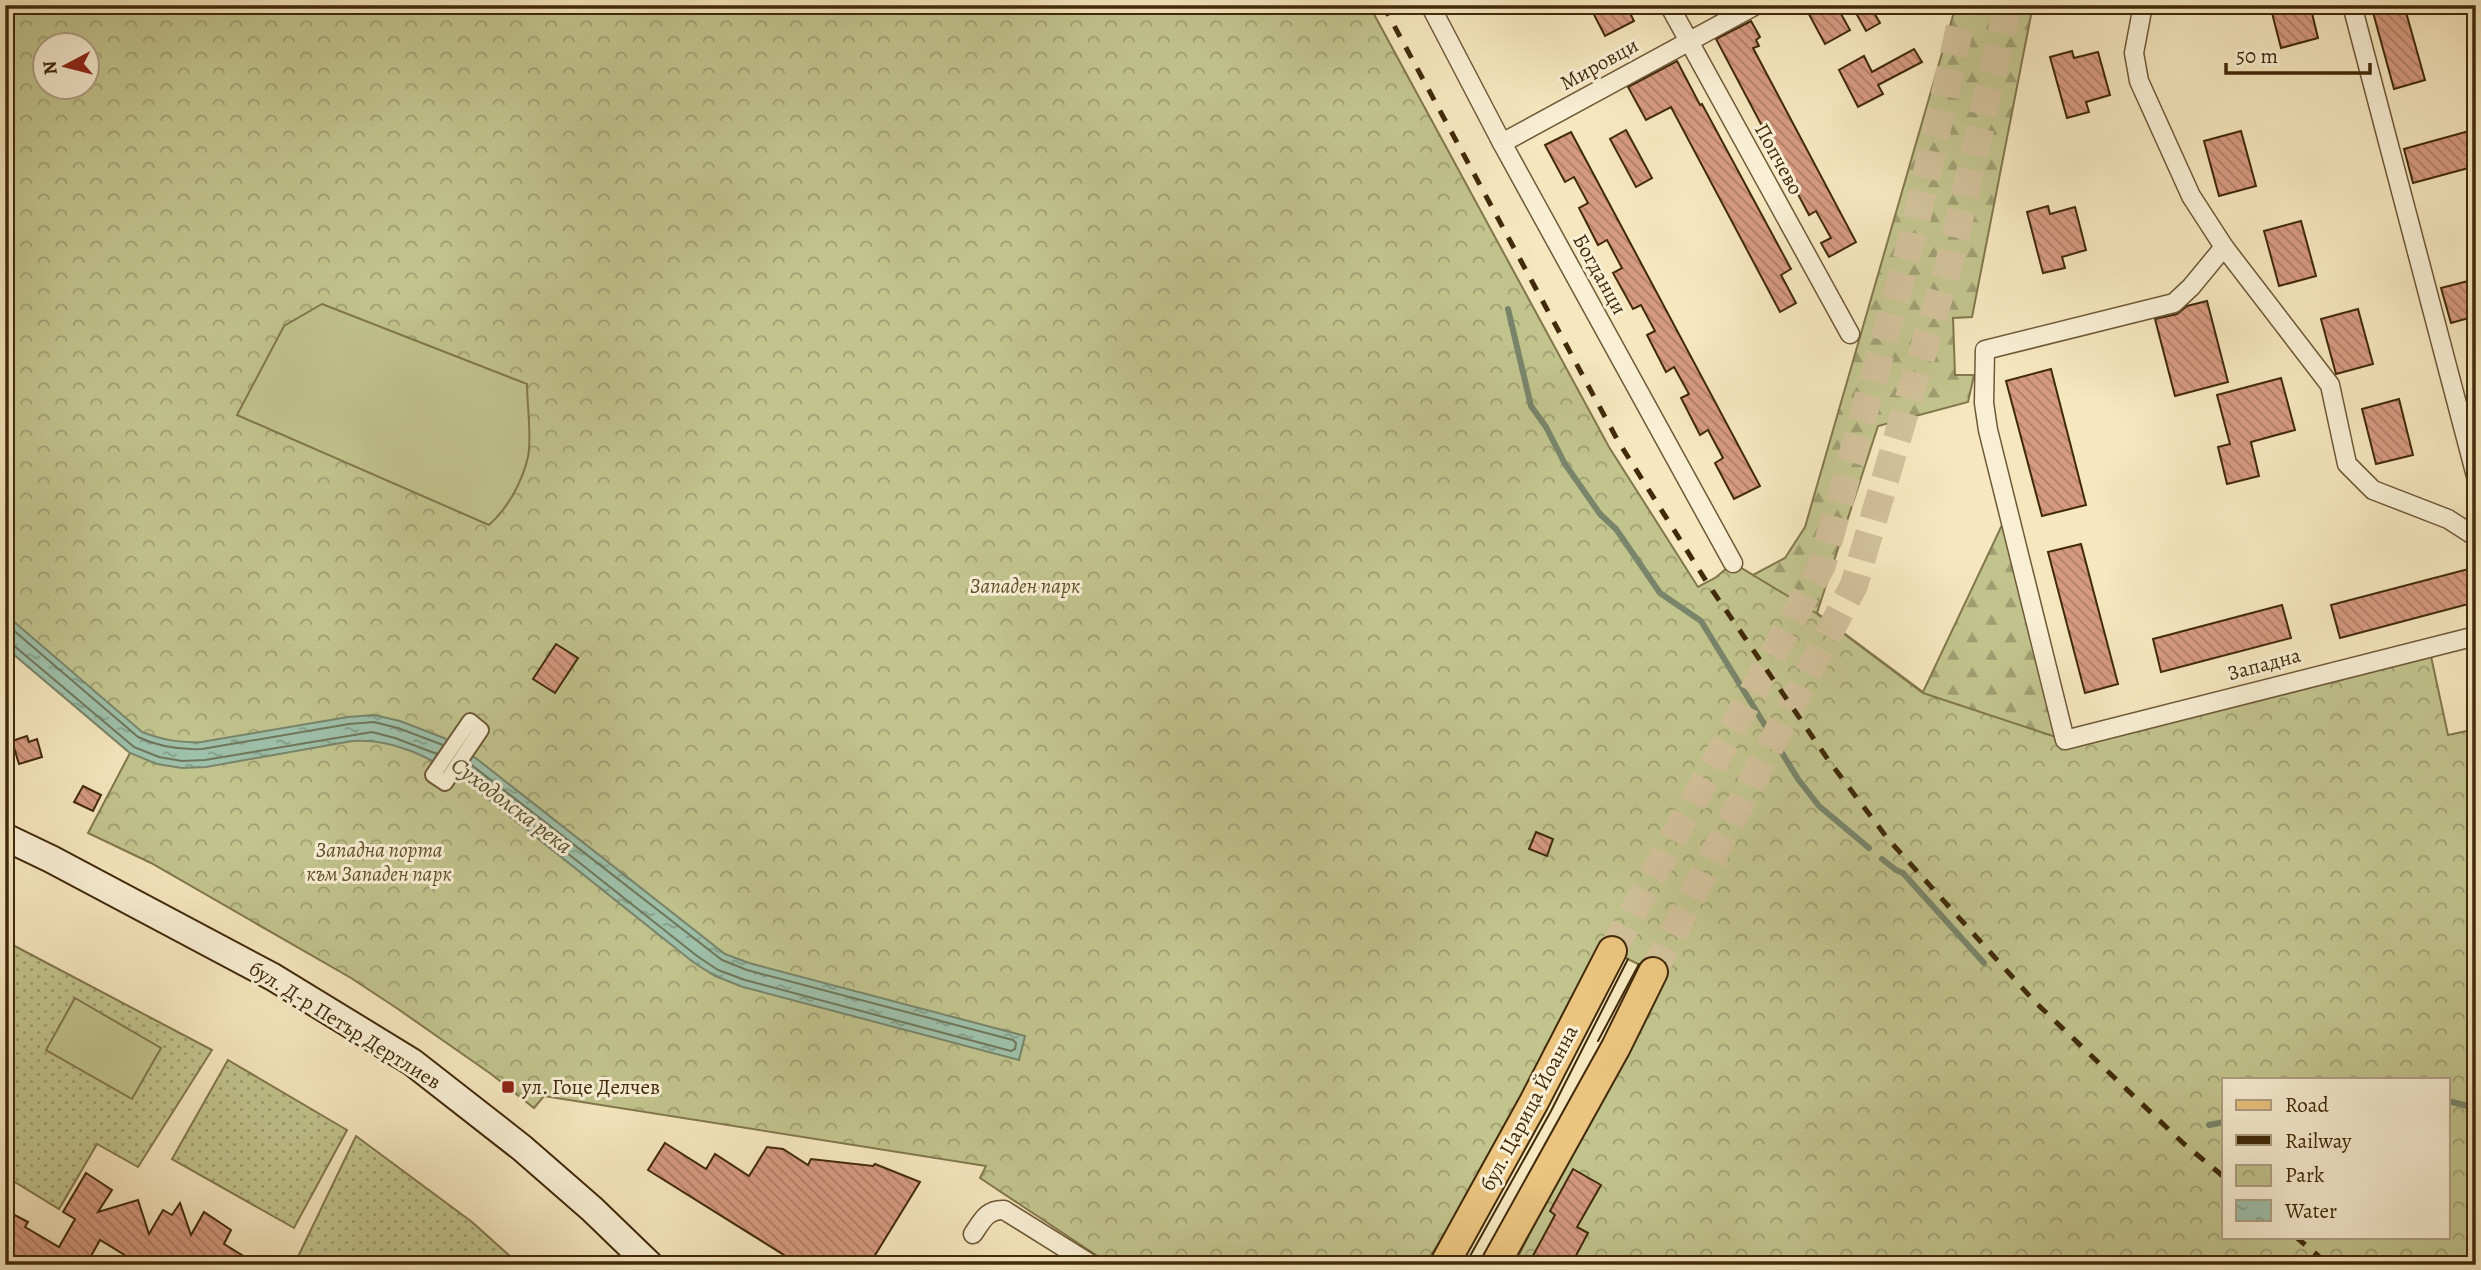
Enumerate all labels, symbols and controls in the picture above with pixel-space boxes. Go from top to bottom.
street label: Мировци [1555,31,1643,97]
north arrow [32,32,102,102]
scale bar [2226,32,2369,76]
text: 50 m [2236,42,2278,70]
text: N [36,59,64,76]
street label: Попчево [1748,118,1810,200]
street label: Богданци [1566,229,1634,319]
park label: Западен парк [970,572,1080,600]
street label: Западна [2224,641,2304,687]
water label: Суходолска река [445,750,579,861]
park label: Западна порта към Западен парк [306,836,452,888]
street label: бул. Д-р Петър Дертлиев [243,954,447,1096]
street label: бул. Царица Йоанна [1473,1020,1585,1196]
place label: ул. Гоце Делчев [521,1073,660,1101]
legend [2222,1078,2450,1238]
marker: ул. Гоце Делчев [500,1079,516,1095]
text: Road [2285,1091,2329,1119]
text: Railway [2285,1127,2352,1155]
text: Park [2285,1161,2325,1189]
text: Water [2284,1197,2337,1225]

